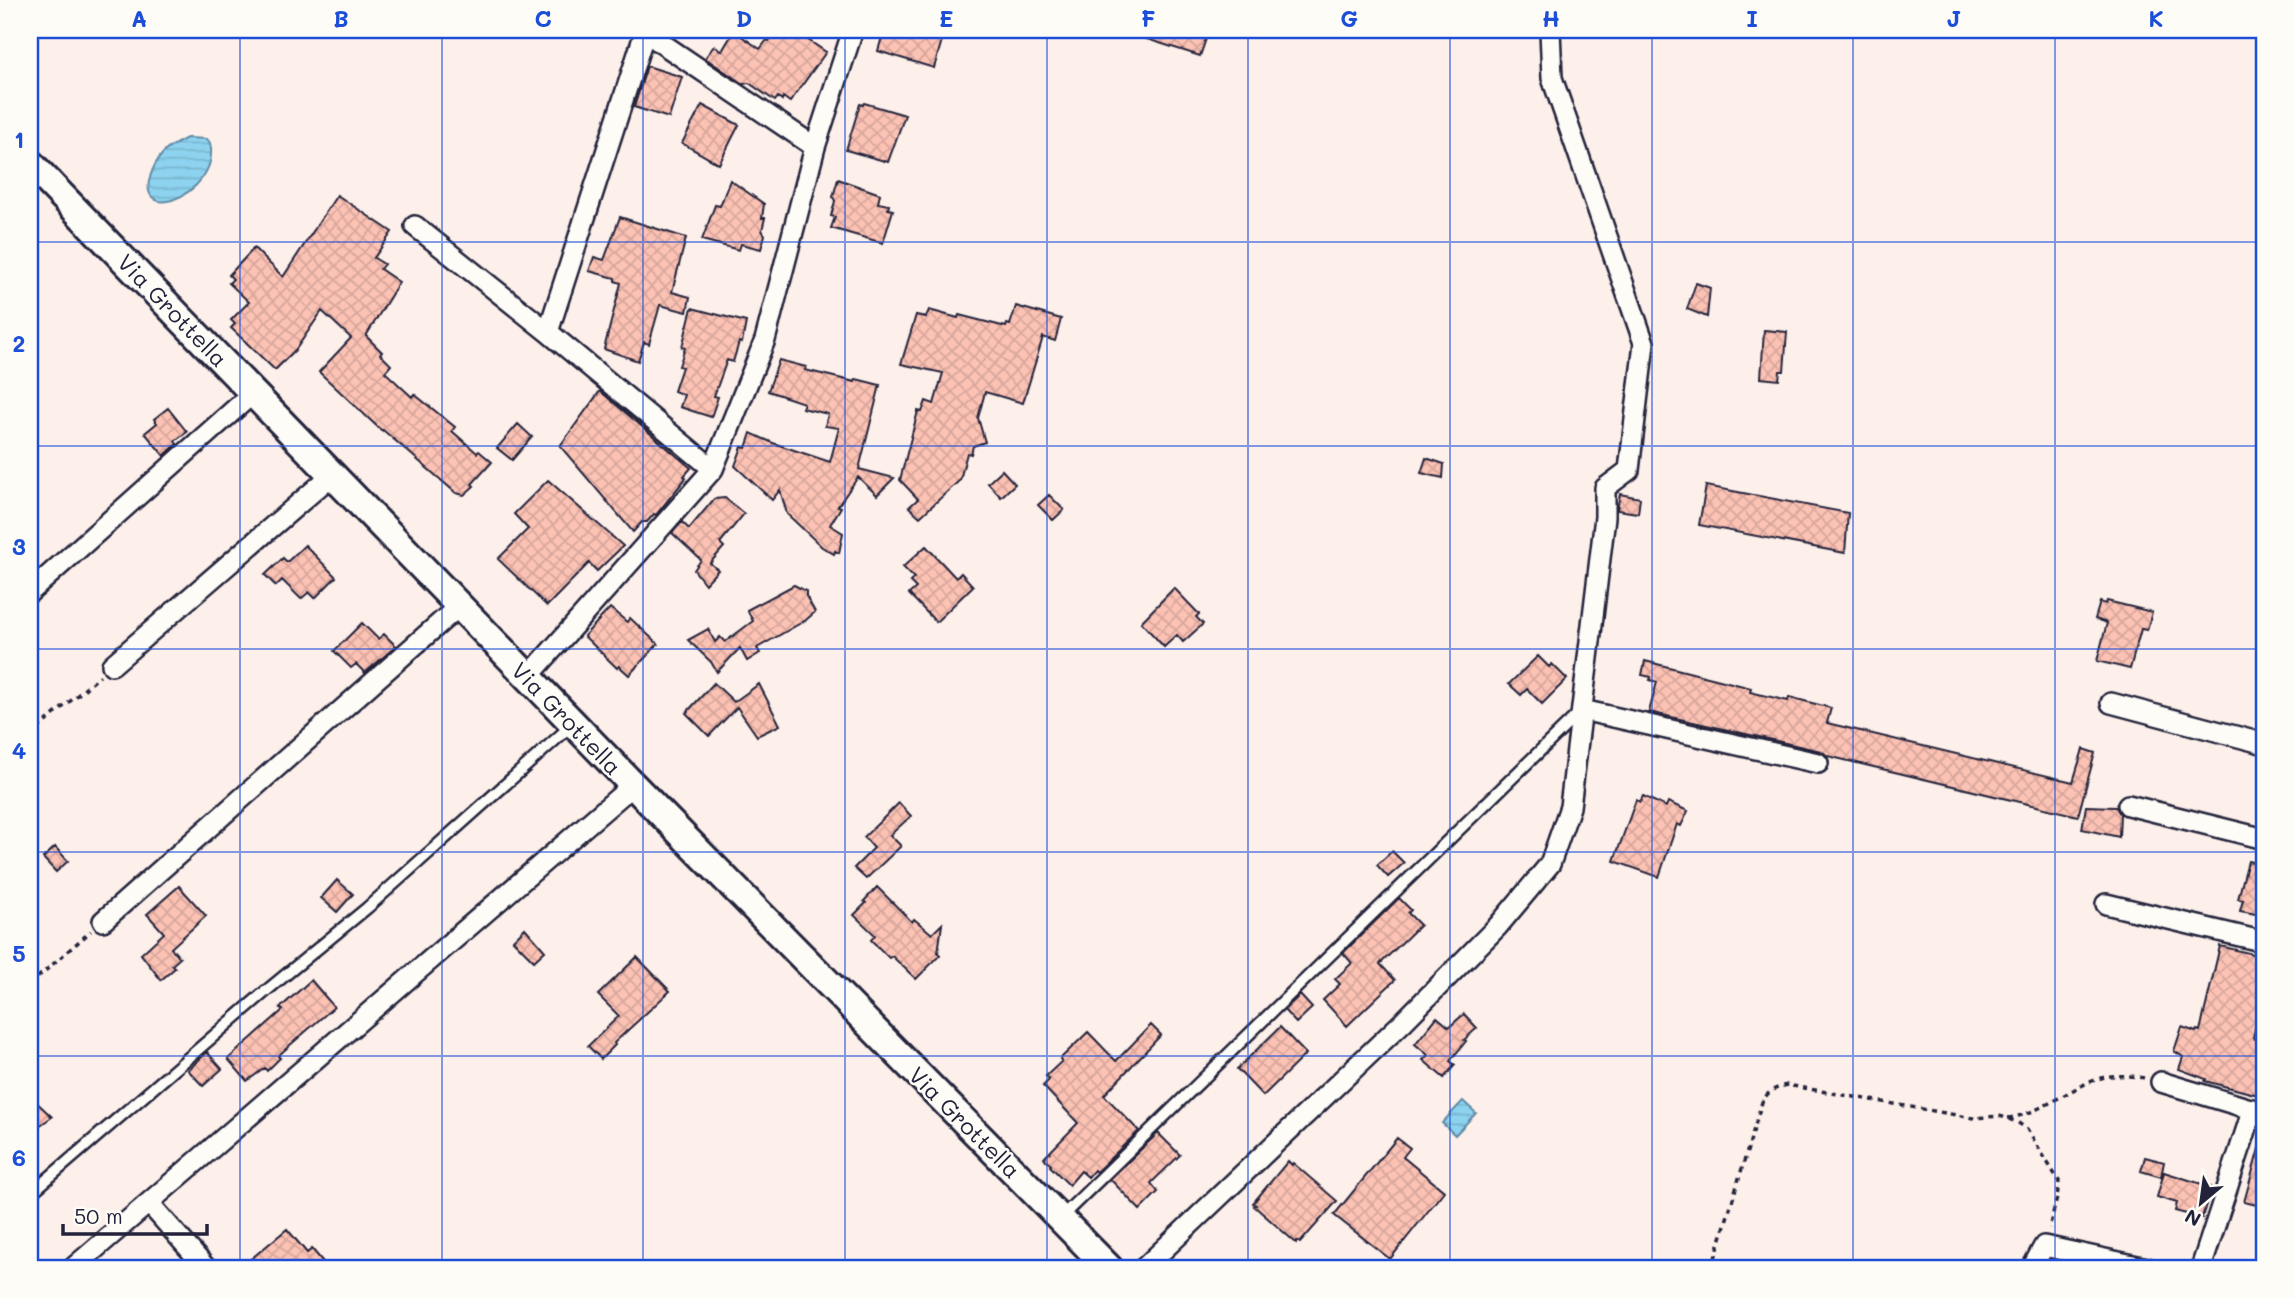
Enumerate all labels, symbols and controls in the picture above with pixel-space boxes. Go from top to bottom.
text: A [131,3,147,33]
text: B [333,3,349,33]
text: C [534,3,552,33]
text: D [736,3,752,33]
text: E [939,3,953,33]
text: F [1141,3,1155,33]
text: G [1340,3,1358,33]
text: H [1542,3,1560,33]
text: I [1746,3,1758,33]
text: J [1946,3,1962,33]
text: K [2148,3,2164,33]
text: 1 [14,124,24,154]
street label: Via Grottella [111,247,235,373]
text: 2 [13,328,25,358]
text: 3 [12,531,26,561]
street label: Via Grottella [505,655,629,781]
text: 4 [12,735,26,765]
text: 5 [12,938,26,968]
street label: Via Grottella [903,1060,1027,1184]
text: 6 [12,1142,26,1172]
north arrow [2166,1168,2236,1238]
scale bar [63,1193,206,1237]
text: 50 m [74,1202,123,1229]
text: N [2180,1204,2205,1233]

